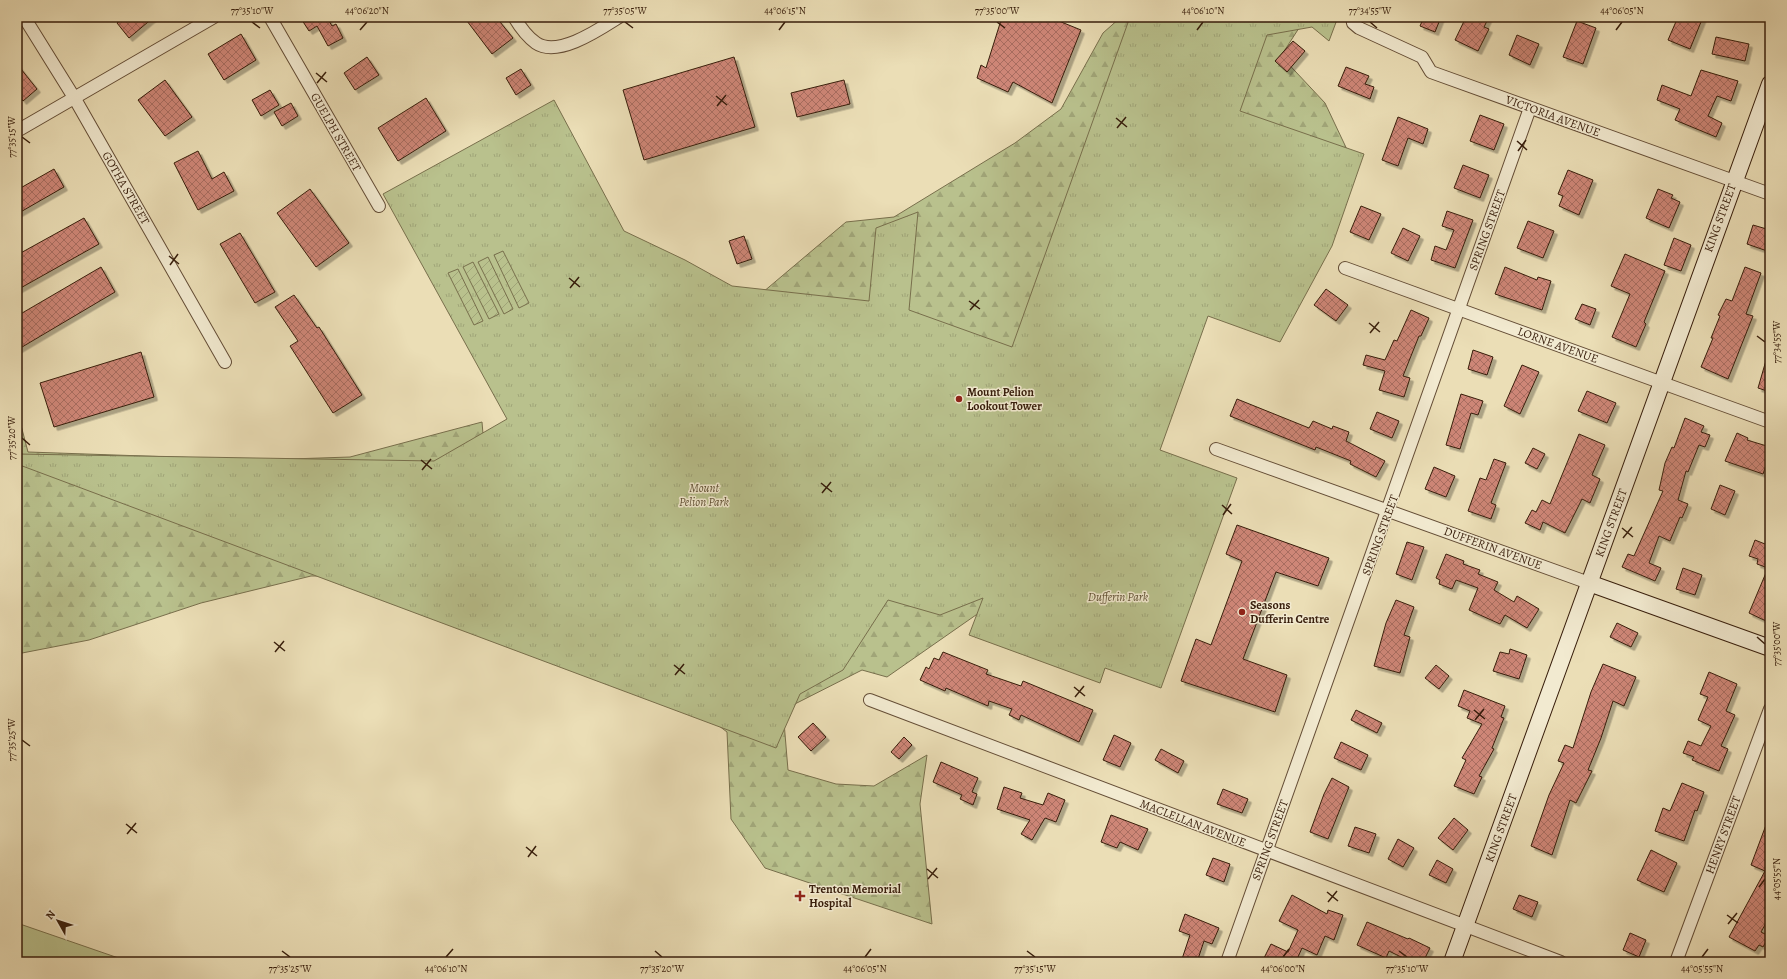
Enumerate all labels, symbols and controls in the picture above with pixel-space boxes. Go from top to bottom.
text: 77°35'10"W [231,4,274,17]
text: 44°06'20"N [345,4,389,17]
text: 77°35'05"W [603,4,647,17]
text: 44°06'15"N [764,4,806,17]
text: 77°35'00"W [975,4,1020,17]
text: 44°06'10"N [1182,4,1224,17]
text: 77°34'55"W [1349,4,1392,17]
text: 44°06'05"N [1600,4,1644,17]
street label: GUELPH STREET [307,90,365,175]
street label: VICTORIA AVENUE [1503,91,1603,141]
text: 77°35'15"W [5,115,18,158]
street label: GOTHA STREET [99,148,154,228]
street label: KING STREET [1700,181,1740,254]
street label: SPRING STREET [1465,187,1509,272]
text: 77°34'55"W [1770,320,1783,363]
street label: LORNE AVENUE [1516,323,1600,367]
place label: Mount Pelion Lookout Tower [967,384,1042,414]
marker: Mount Pelion Lookout Tower [954,394,964,404]
text: 77°35'20"W [5,415,18,460]
park label: Mount Pelion Park [679,480,730,510]
street label: KING STREET [1591,486,1631,559]
street label: SPRING STREET [1358,492,1402,577]
street label: DUFFERIN AVENUE [1442,523,1544,573]
park label: Dufferin Park [1088,589,1149,605]
place label: Seasons Dufferin Centre [1250,597,1330,627]
marker: Seasons Dufferin Centre [1237,607,1247,617]
text: 77°35'00"W [1770,621,1783,666]
text: 77°35'25"W [5,718,18,762]
street label: KING STREET [1481,791,1521,864]
street label: HENRY STREET [1701,793,1745,876]
street label: MACLELLAN AVENUE [1138,795,1248,851]
street label: SPRING STREET [1248,797,1292,882]
text: 44°05'55"N [1770,858,1783,900]
place label: Trenton Memorial Hospital [809,881,902,911]
marker: Trenton Memorial Hospital [794,890,806,902]
north arrow [38,901,78,941]
text: N [42,907,59,923]
text: 77°35'25"W [269,962,312,975]
text: 44°06'10"N [425,962,467,975]
text: 77°35'20"W [640,962,685,975]
text: 44°06'05"N [843,962,887,975]
text: 77°35'15"W [1014,962,1057,975]
text: 44°06'00"N [1261,962,1305,975]
text: 77°35'10"W [1386,962,1429,975]
text: 44°05'55"N [1681,962,1723,975]

